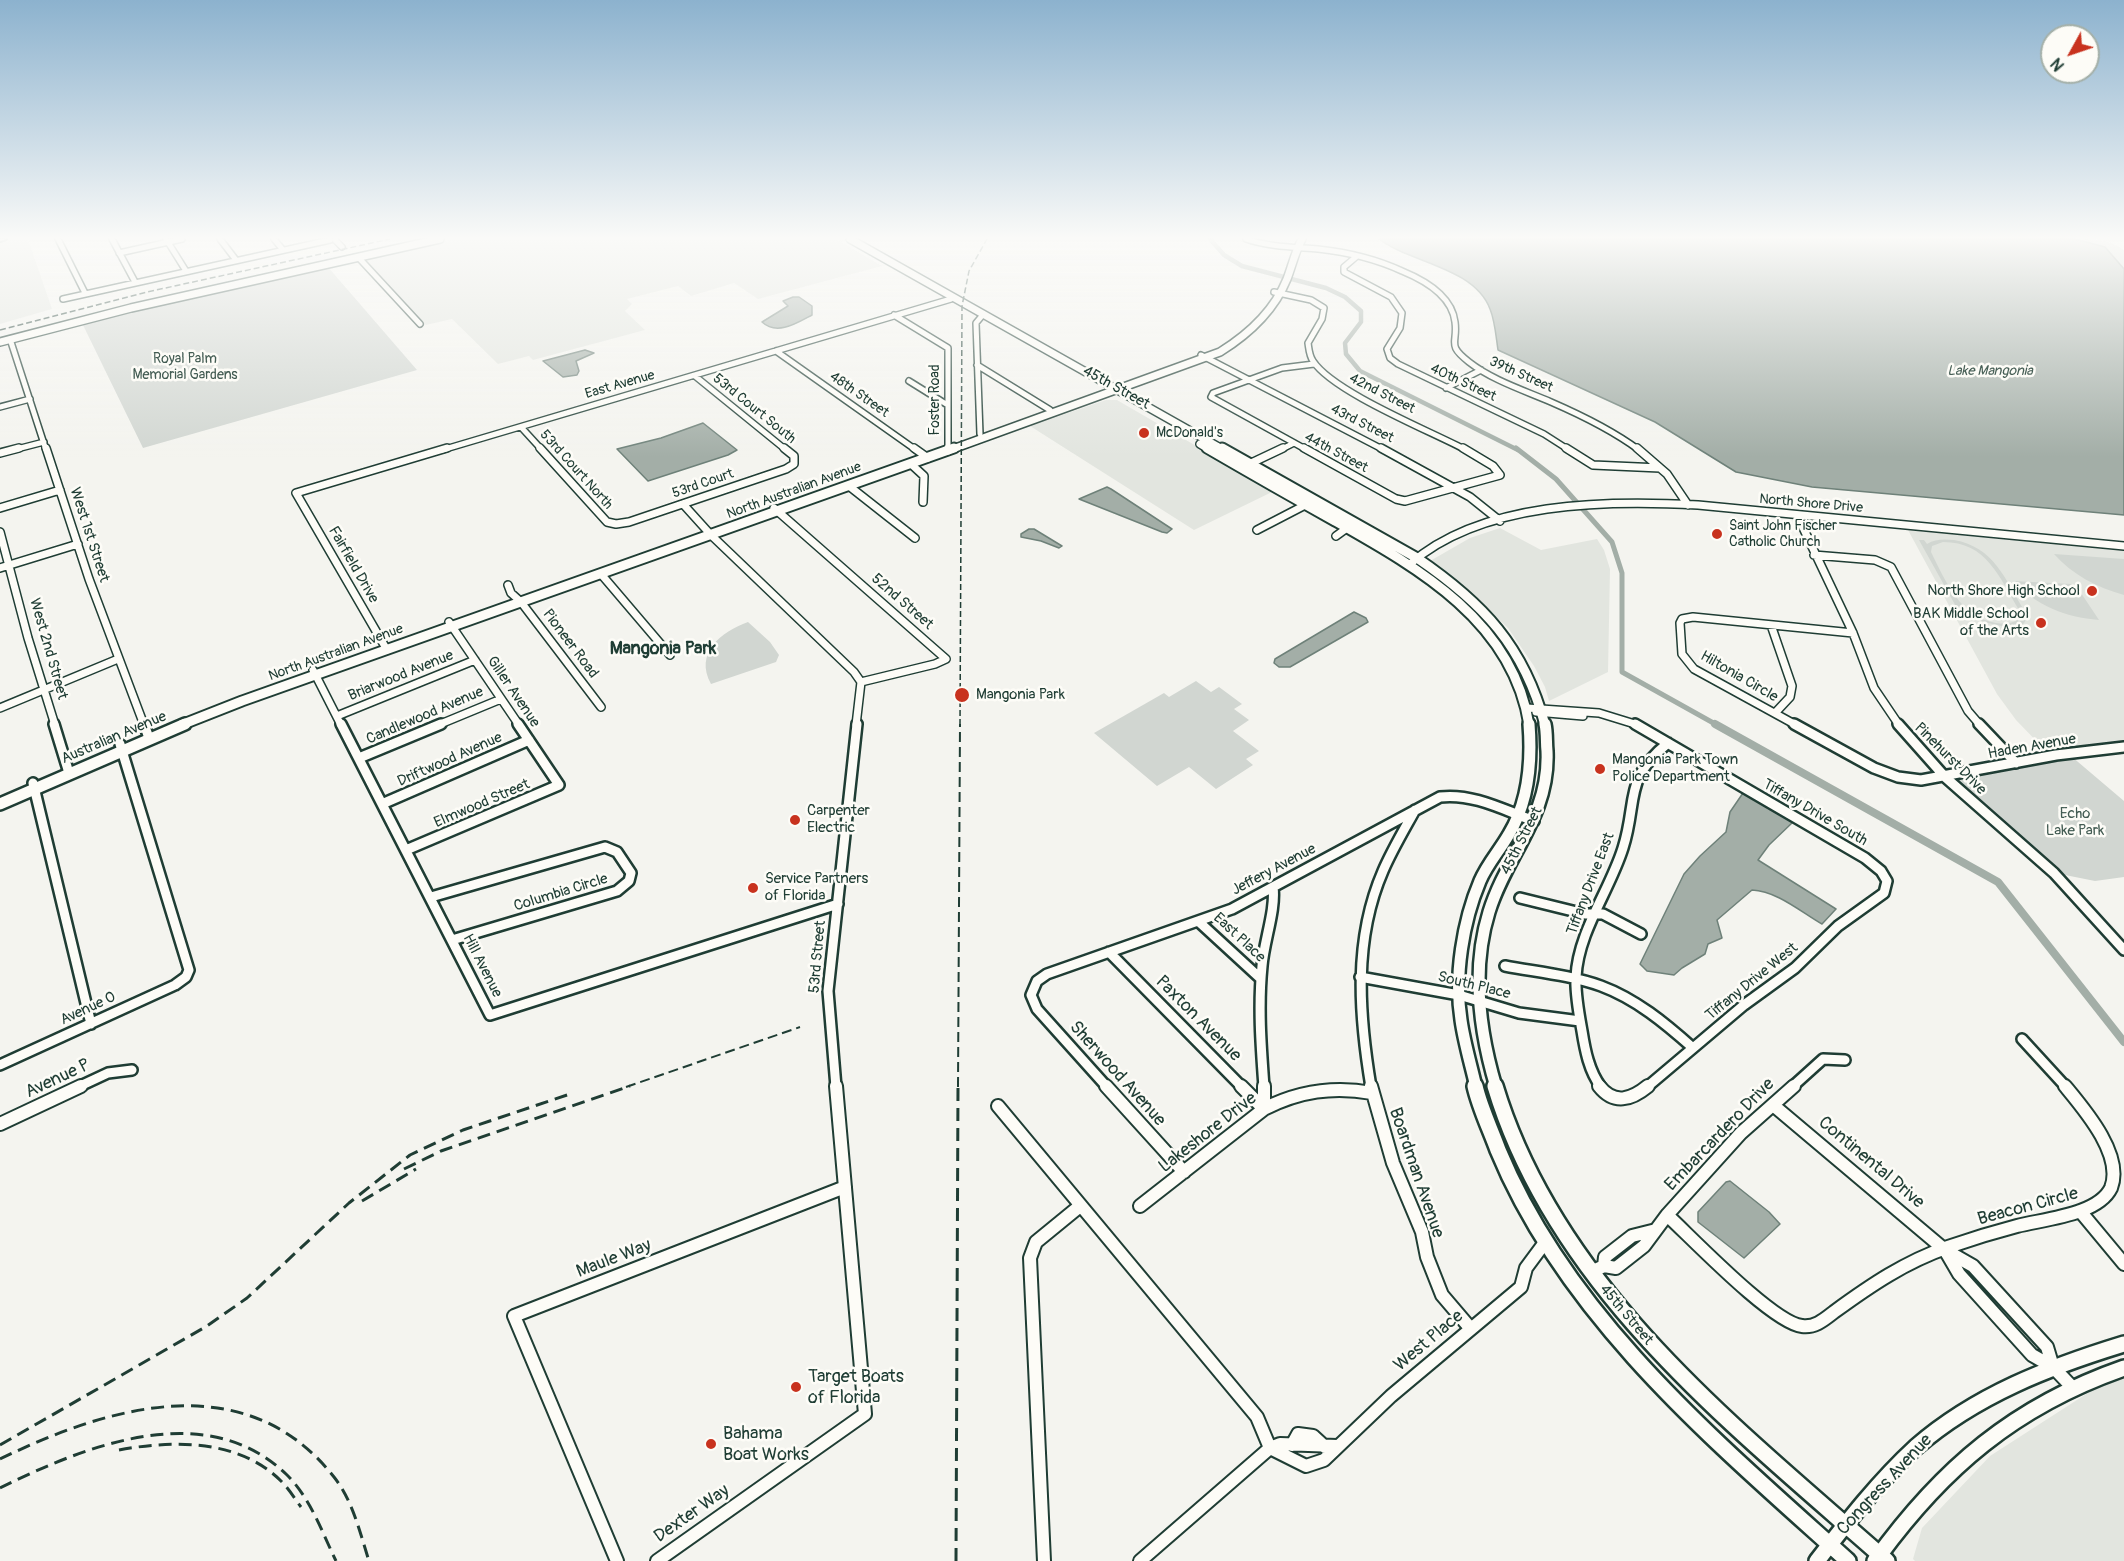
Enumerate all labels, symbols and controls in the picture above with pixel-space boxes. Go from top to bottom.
north arrow [2040,24,2100,84]
text: N [2047,54,2069,75]
park label: Royal Palm Memorial Gardens [132,351,238,384]
street label: 39th Street [1486,353,1556,397]
street label: 40th Street [1427,360,1499,406]
street label: 45th Street [1079,362,1153,414]
water label: Lake Mangonia [1947,363,2033,379]
street label: Foster Road [927,364,943,436]
street label: East Avenue [583,367,657,403]
street label: 48th Street [826,369,892,421]
street label: 53rd Court South [709,370,799,448]
street label: 42nd Street [1346,370,1418,418]
street label: 43rd Street [1328,401,1396,447]
place label: McDonald's [1156,425,1223,441]
marker: McDonald's [1137,426,1151,440]
street label: 53rd Court North [536,427,616,513]
street label: 44th Street [1301,429,1371,477]
street label: North Australian Avenue [724,459,864,523]
street label: 53rd Court [670,466,736,502]
street label: West 1st Street [65,485,113,585]
street label: North Shore Drive [1758,491,1864,517]
place label: Saint John Fischer Catholic Church [1729,518,1837,550]
street label: Fairfield Drive [324,523,382,607]
marker: Saint John Fischer Catholic Church [1710,527,1724,541]
street label: 52nd Street [867,570,937,634]
place label: North Shore High School [1927,582,2080,600]
marker: North Shore High School [2085,584,2099,598]
street label: West 2nd Street [25,596,71,702]
place label: BAK Middle School of the Arts [1913,605,2029,640]
street label: Pioneer Road [538,606,602,682]
marker: BAK Middle School of the Arts [2034,616,2048,630]
street label: North Australian Avenue [266,621,406,685]
district label: Mangonia Park [610,638,716,660]
street label: Briarwood Avenue [346,647,456,705]
street label: Hiltonia Circle [1697,647,1781,707]
street label: Giller Avenue [483,653,543,731]
street label: Candlewood Avenue [364,683,486,749]
marker: Mangonia Park [953,686,971,704]
place label: Mangonia Park [976,686,1065,704]
street label: Australian Avenue [59,708,169,768]
street label: Pinehurst Drive [1910,719,1990,799]
street label: Driftwood Avenue [395,729,505,791]
street label: Haden Avenue [1987,730,2077,764]
place label: Mangonia Park Town Police Department [1612,751,1738,786]
marker: Mangonia Park Town Police Department [1593,762,1607,776]
street label: Elmwood Street [431,776,533,832]
street label: Tiffany Drive South [1759,776,1871,850]
place label: Carpenter Electric [807,802,870,837]
street label: 45th Street [1497,804,1547,878]
park label: Echo Lake Park [2046,805,2104,840]
marker: Carpenter Electric [788,813,802,827]
street label: Tiffany Drive East [1563,830,1619,938]
street label: Jeffery Avenue [1229,840,1319,900]
street label: Columbia Circle [512,870,610,916]
place label: Service Partners of Florida [765,870,868,905]
marker: Service Partners of Florida [746,881,760,895]
street label: East Place [1209,909,1269,967]
street label: 53rd Street [806,920,830,994]
street label: Hill Avenue [458,931,506,1001]
street label: Tiffany Drive West [1702,939,1802,1025]
street label: South Place [1436,968,1512,1004]
street label: Paxton Avenue [1150,971,1246,1067]
street label: Avenue O [58,988,118,1030]
street label: Sherwood Avenue [1064,1017,1170,1131]
street label: Avenue P [22,1055,94,1103]
street label: Embarcardero Drive [1661,1074,1779,1196]
street label: Lakeshore Drive [1155,1088,1261,1178]
street label: Boardman Avenue [1384,1105,1448,1241]
street label: Continental Drive [1814,1112,1928,1214]
street label: Beacon Circle [1975,1183,2081,1231]
street label: Maule Way [573,1235,655,1283]
street label: 45th Street [1595,1281,1657,1349]
street label: West Place [1390,1306,1468,1376]
place label: Target Boats of Florida [808,1366,904,1408]
marker: Target Boats of Florida [789,1380,803,1394]
place label: Bahama Boat Works [723,1423,809,1466]
street label: Congress Avenue [1833,1430,1937,1540]
marker: Bahama Boat Works [704,1437,718,1451]
street label: Dexter Way [650,1480,734,1548]

